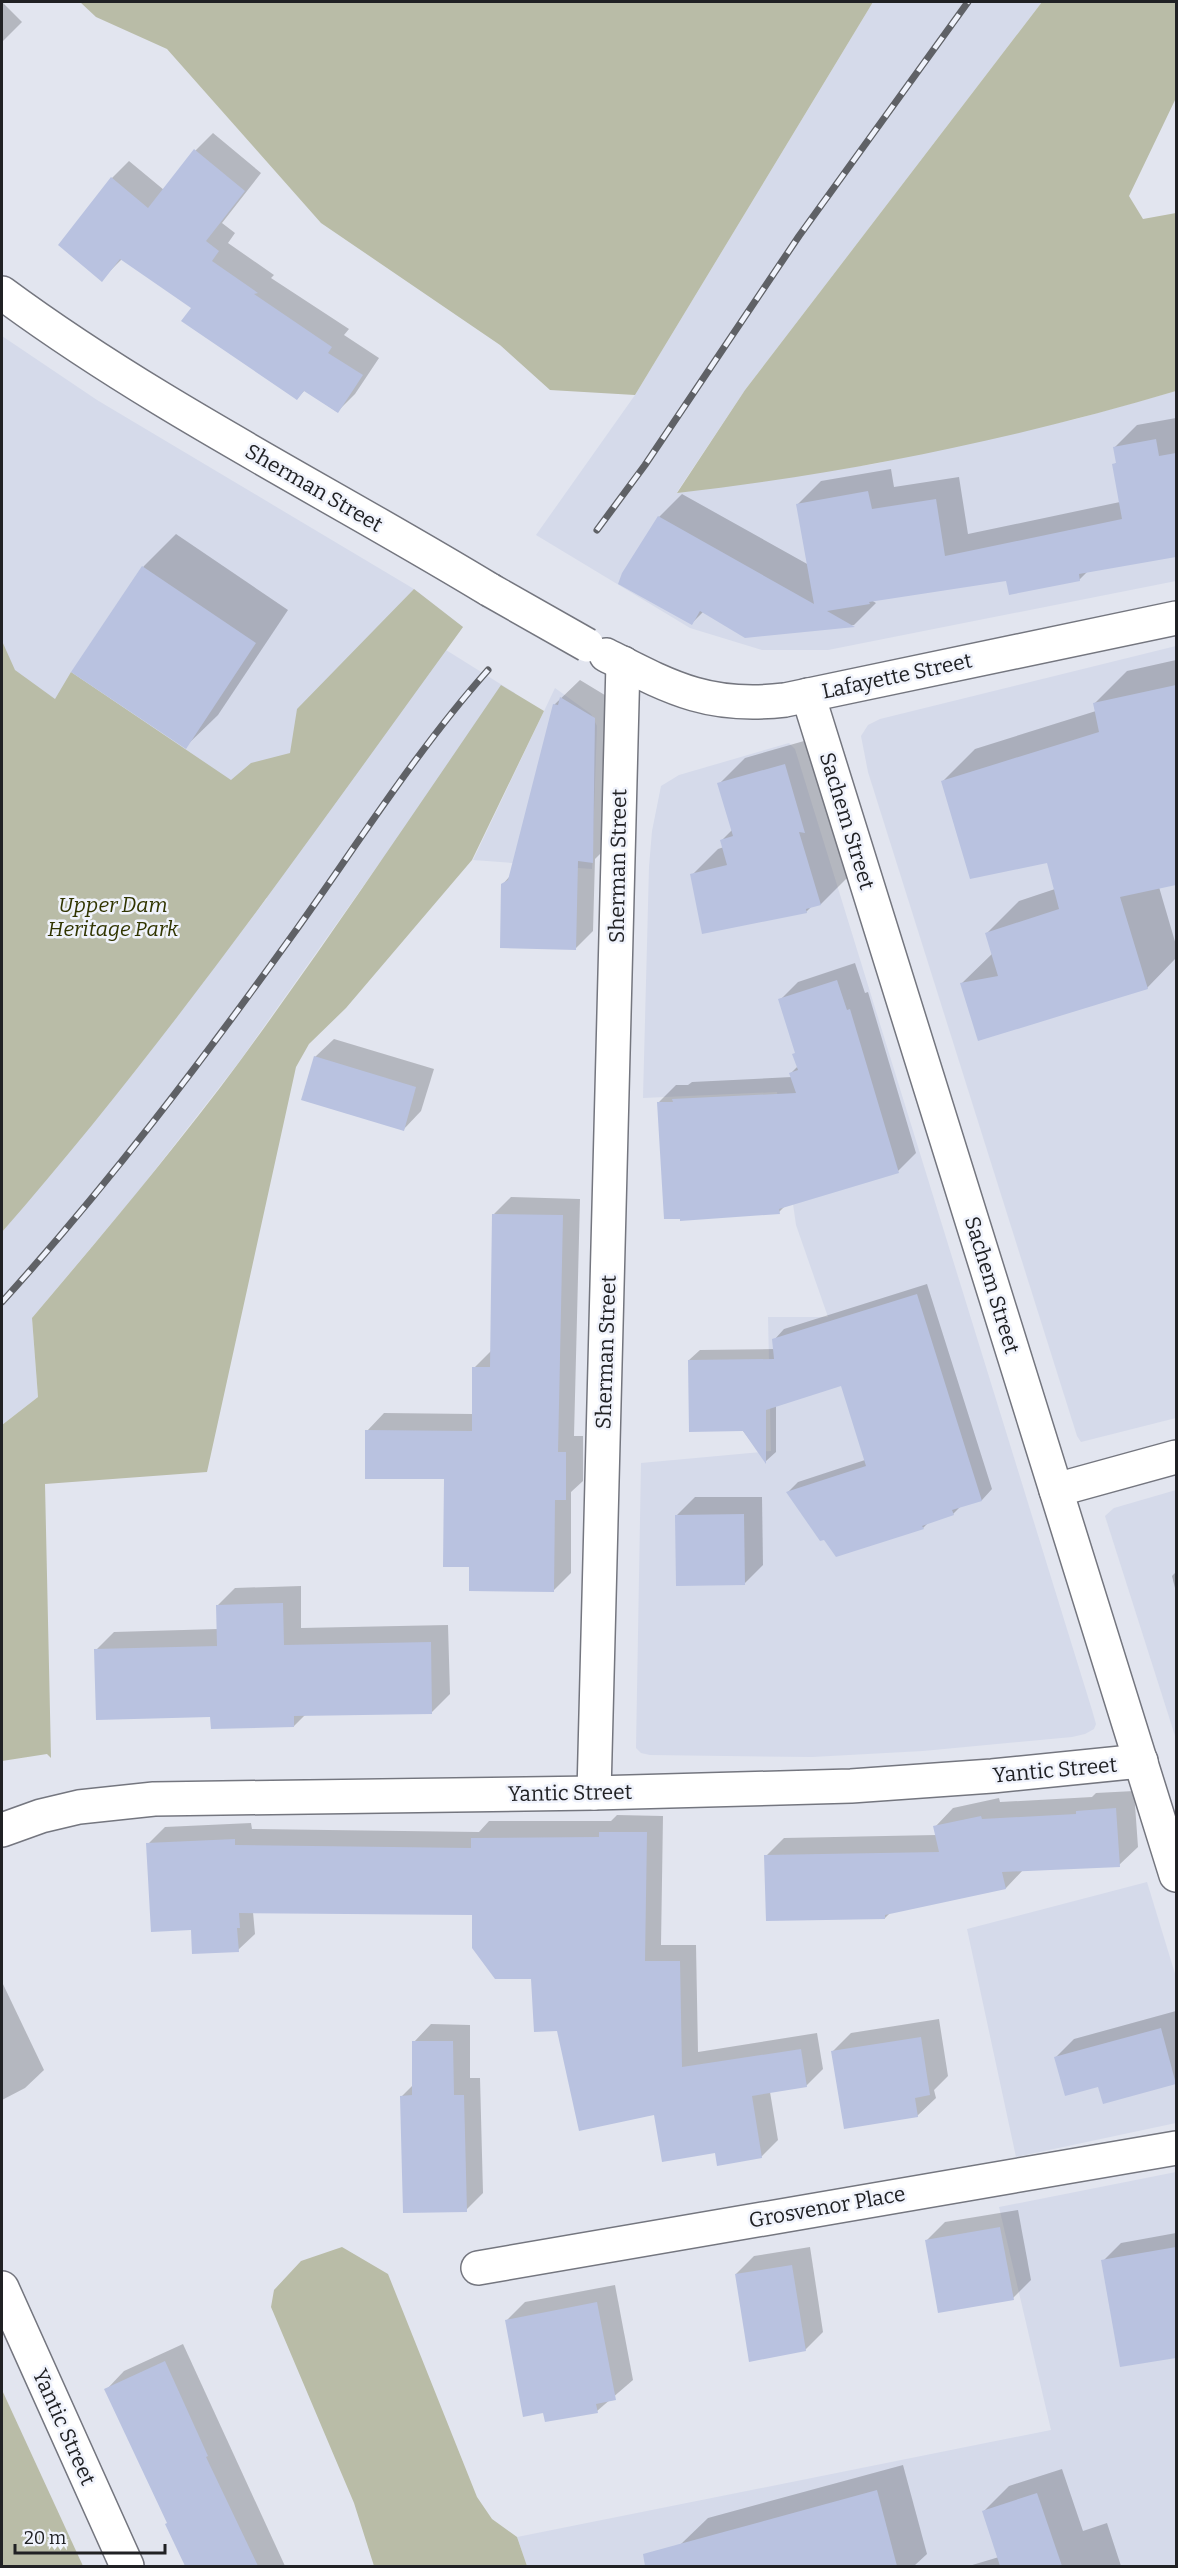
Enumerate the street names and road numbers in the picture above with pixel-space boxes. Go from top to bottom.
street label: Sherman Street [241,438,388,538]
street label: Lafayette Street [820,647,975,705]
street label: Sachem Street [814,749,880,893]
street label: Sherman Street [604,788,632,943]
street label: Sachem Street [959,1213,1025,1357]
street label: Sherman Street [590,1274,622,1430]
street label: Yantic Street [992,1752,1119,1788]
street label: Yantic Street [508,1779,633,1807]
street label: Grosvenor Place [747,2180,907,2234]
street label: Yantic Street [27,2365,101,2490]

